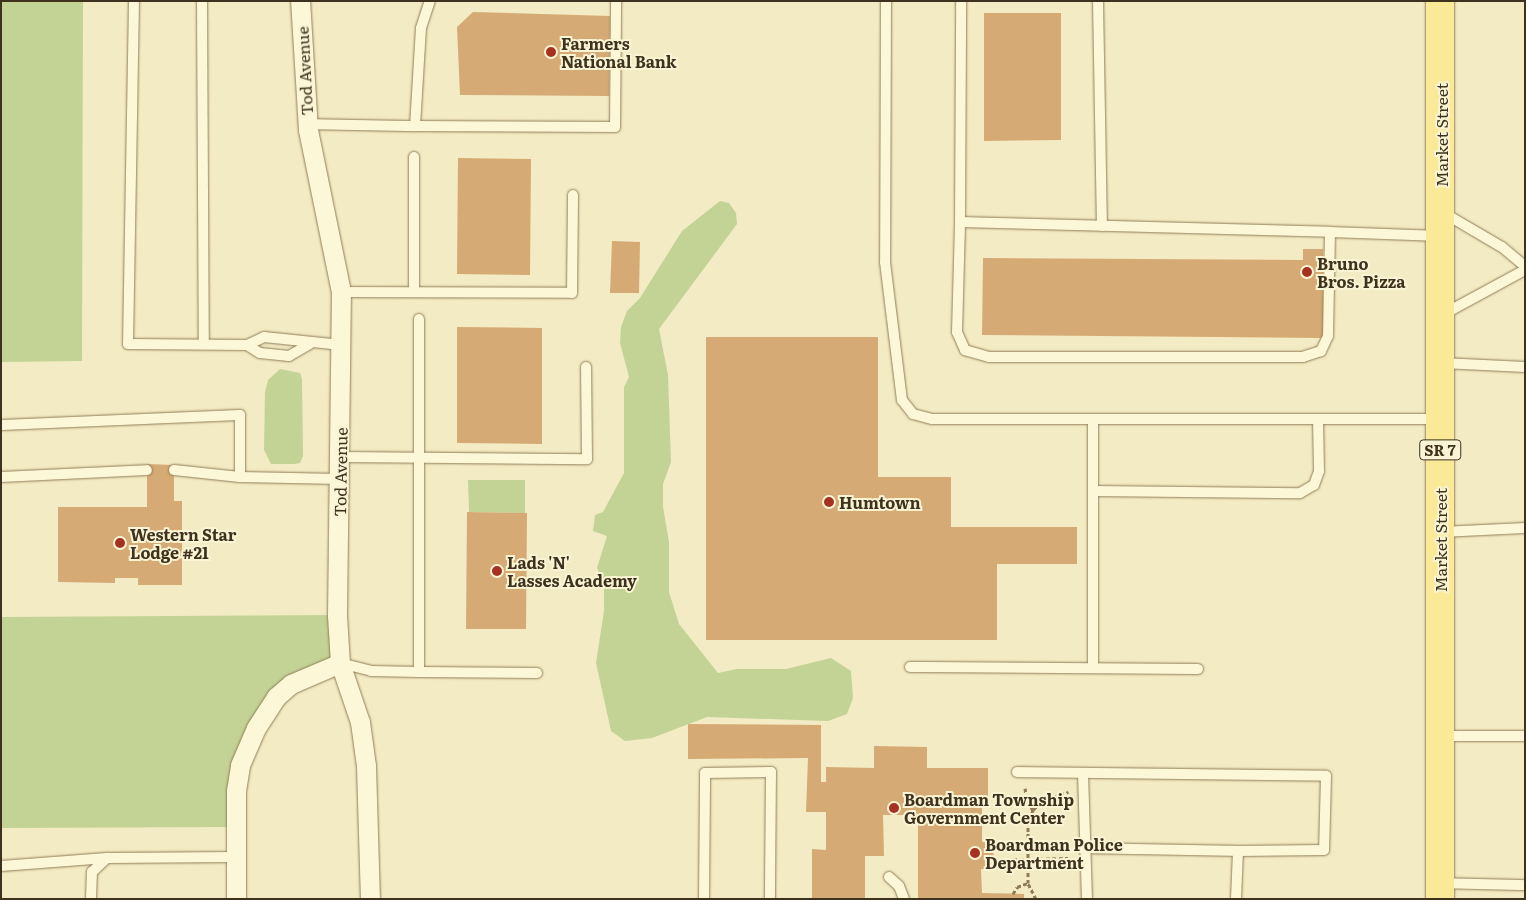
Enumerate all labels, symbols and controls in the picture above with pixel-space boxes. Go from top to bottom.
street label: Tod Avenue [292,26,316,116]
place label: Farmers National Bank [561,33,677,71]
marker: Farmers National Bank [545,46,557,58]
street label: Market Street [1431,83,1451,187]
place label: Bruno Bros. Pizza [1317,253,1405,291]
marker: Bruno Bros. Pizza [1301,266,1313,278]
street label: Tod Avenue [330,427,350,517]
road number: SR 7 [1419,438,1461,462]
street label: Market Street [1430,488,1450,592]
place label: Humtown [839,492,921,512]
marker: Humtown [823,496,835,508]
place label: Western Star Lodge #21 [130,524,236,562]
marker: Western Star Lodge #21 [114,537,126,549]
place label: Lads 'N' Lasses Academy [507,552,637,590]
marker: Lads 'N' Lasses Academy [491,565,503,577]
place label: Boardman Township Government Center [904,789,1074,827]
marker: Boardman Township Government Center [888,802,900,814]
place label: Boardman Police Department [985,834,1123,872]
marker: Boardman Police Department [969,847,981,859]

